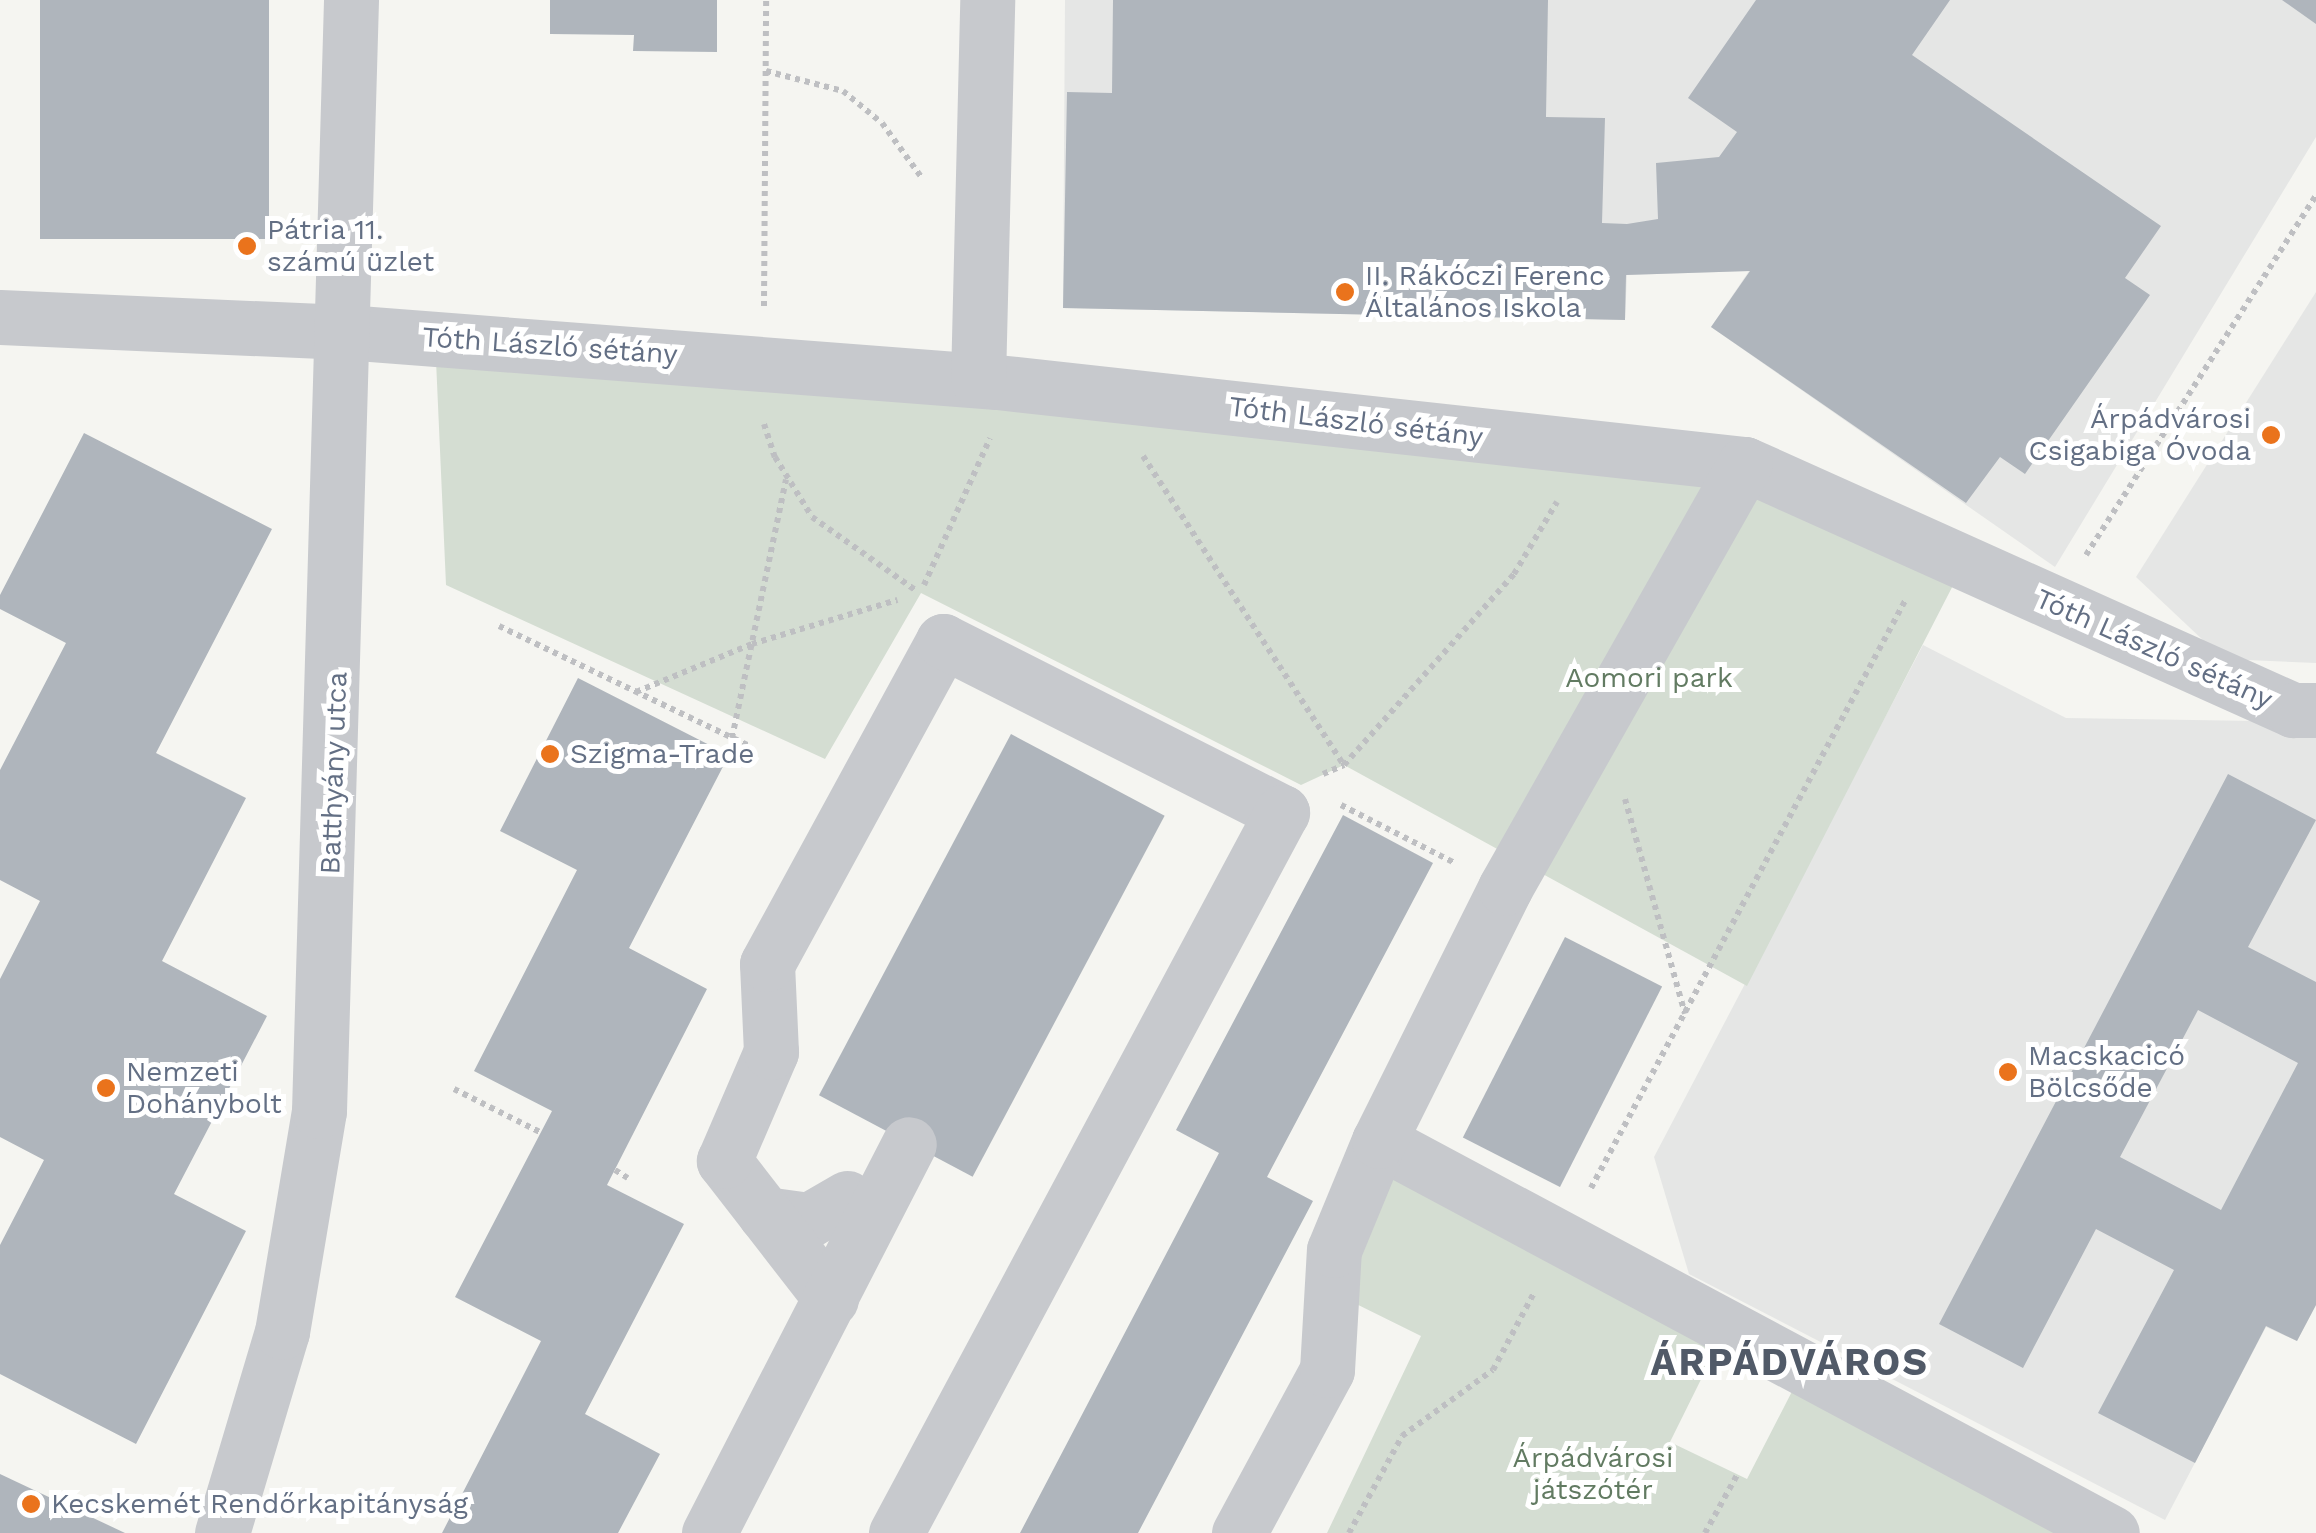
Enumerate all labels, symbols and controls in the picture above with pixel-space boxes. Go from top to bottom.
place label: Pátria 11. számú üzlet [267,213,434,279]
marker: Pátria 11. számú üzlet [236,235,258,257]
place label: II. Rákóczi Ferenc Általános Iskola [1365,259,1605,325]
marker: II. Rákóczi Ferenc Általános Iskola [1334,281,1356,303]
street label: Tóth László sétány [421,320,679,372]
street label: Tóth László sétány [1227,390,1485,454]
place label: Árpádvárosi Csigabiga Óvoda [2028,402,2251,468]
marker: Árpádvárosi Csigabiga Óvoda [2260,424,2282,446]
street label: Tóth László sétány [2030,582,2278,716]
park label: Aomori park [1565,661,1733,695]
street label: Batthyány utca [314,671,354,875]
place label: Szigma-Trade [570,737,754,771]
marker: Szigma-Trade [539,743,561,765]
place label: Macskacicó Bölcsőde [2028,1039,2185,1105]
place label: Nemzeti Dohánybolt [126,1055,282,1121]
marker: Macskacicó Bölcsőde [1997,1061,2019,1083]
marker: Nemzeti Dohánybolt [95,1077,117,1099]
district label: ÁRPÁDVÁROS [1650,1340,1930,1386]
park label: Árpádvárosi játszótér [1513,1441,1673,1507]
place label: Kecskemét Rendőrkapitányság [51,1487,468,1521]
marker: Kecskemét Rendőrkapitányság [20,1493,42,1515]

